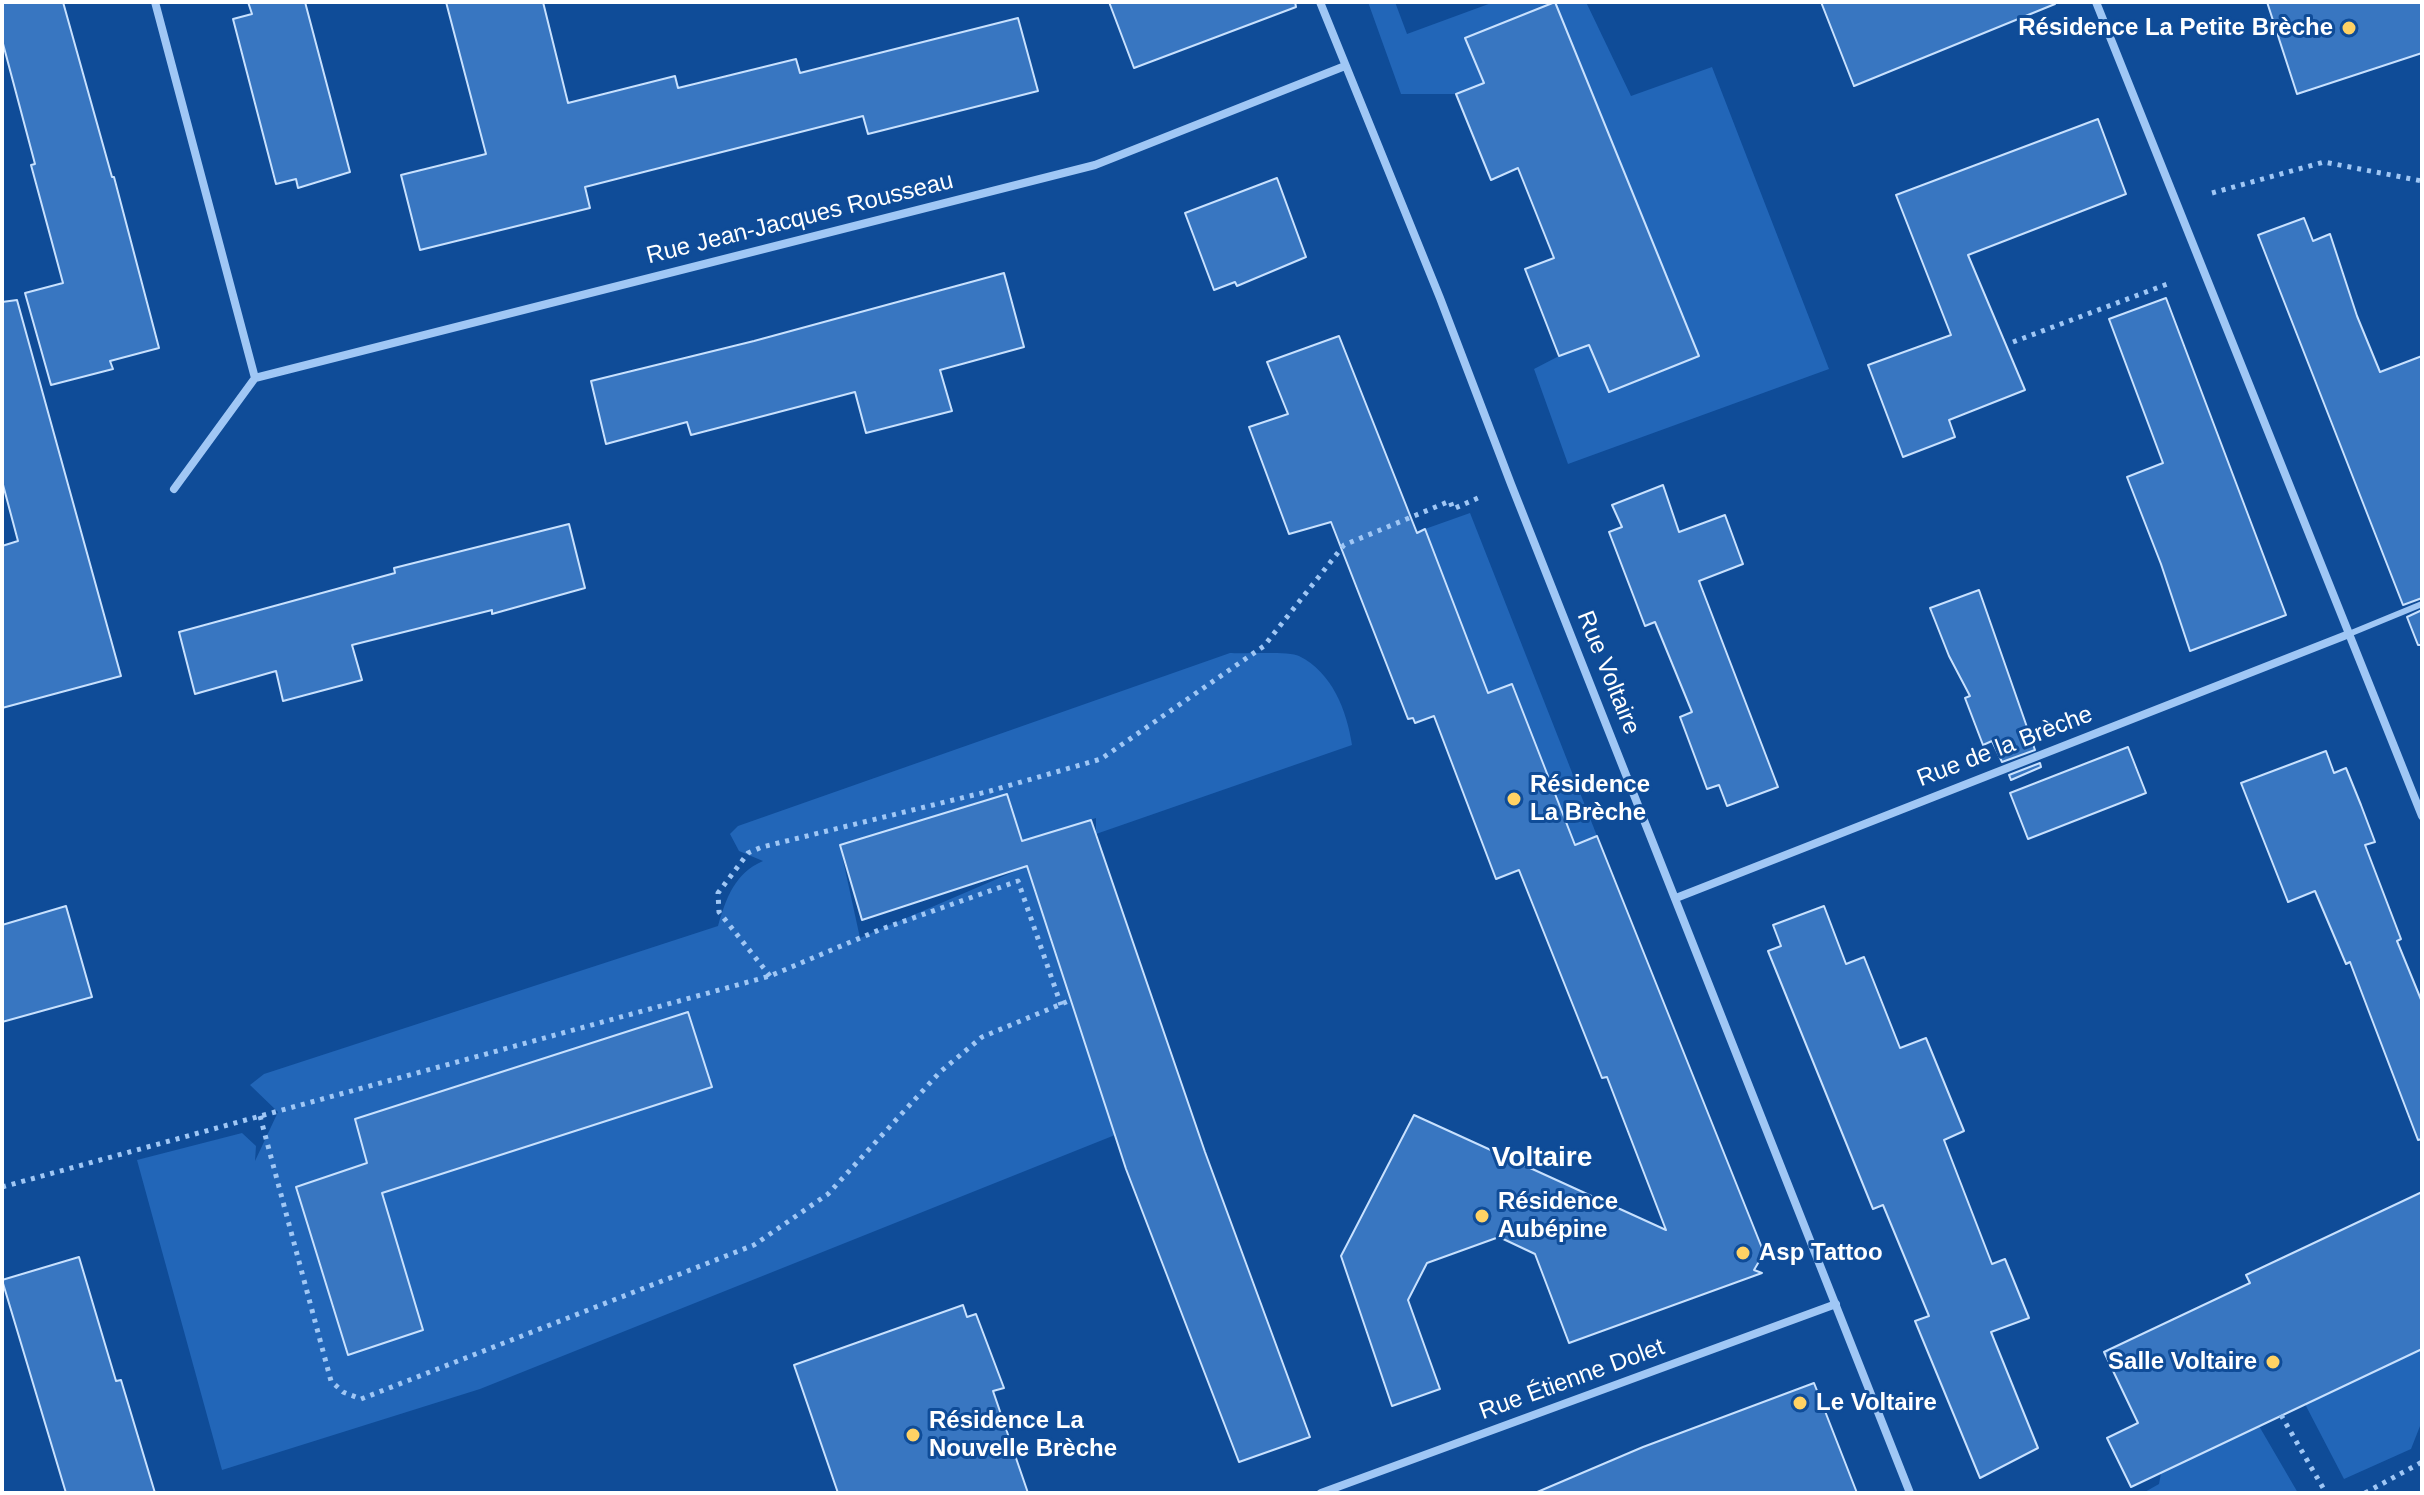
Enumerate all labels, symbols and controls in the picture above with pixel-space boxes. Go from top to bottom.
place label: Résidence La Petite Brèche [2018,14,2333,42]
marker: Résidence La Petite Brèche [2340,19,2358,37]
street label: Rue Jean-Jacques Rousseau [644,167,956,271]
street label: Rue Voltaire [1570,607,1646,739]
street label: Rue de la Brèche [1913,700,2097,794]
place label: Résidence La Brèche [1530,771,1650,827]
marker: Résidence La Brèche [1505,790,1523,808]
district label: Voltaire [1492,1141,1592,1175]
place label: Résidence Aubépine [1498,1188,1618,1244]
marker: Résidence Aubépine [1473,1207,1491,1225]
place label: Asp Tattoo [1759,1239,1883,1267]
marker: Asp Tattoo [1734,1244,1752,1262]
street label: Rue Étienne Dolet [1476,1333,1668,1427]
place label: Salle Voltaire [2108,1348,2257,1376]
marker: Salle Voltaire [2264,1353,2282,1371]
place label: Le Voltaire [1816,1389,1937,1417]
marker: Le Voltaire [1791,1394,1809,1412]
place label: Résidence La Nouvelle Brèche [929,1407,1117,1463]
marker: Résidence La Nouvelle Brèche [904,1426,922,1444]

